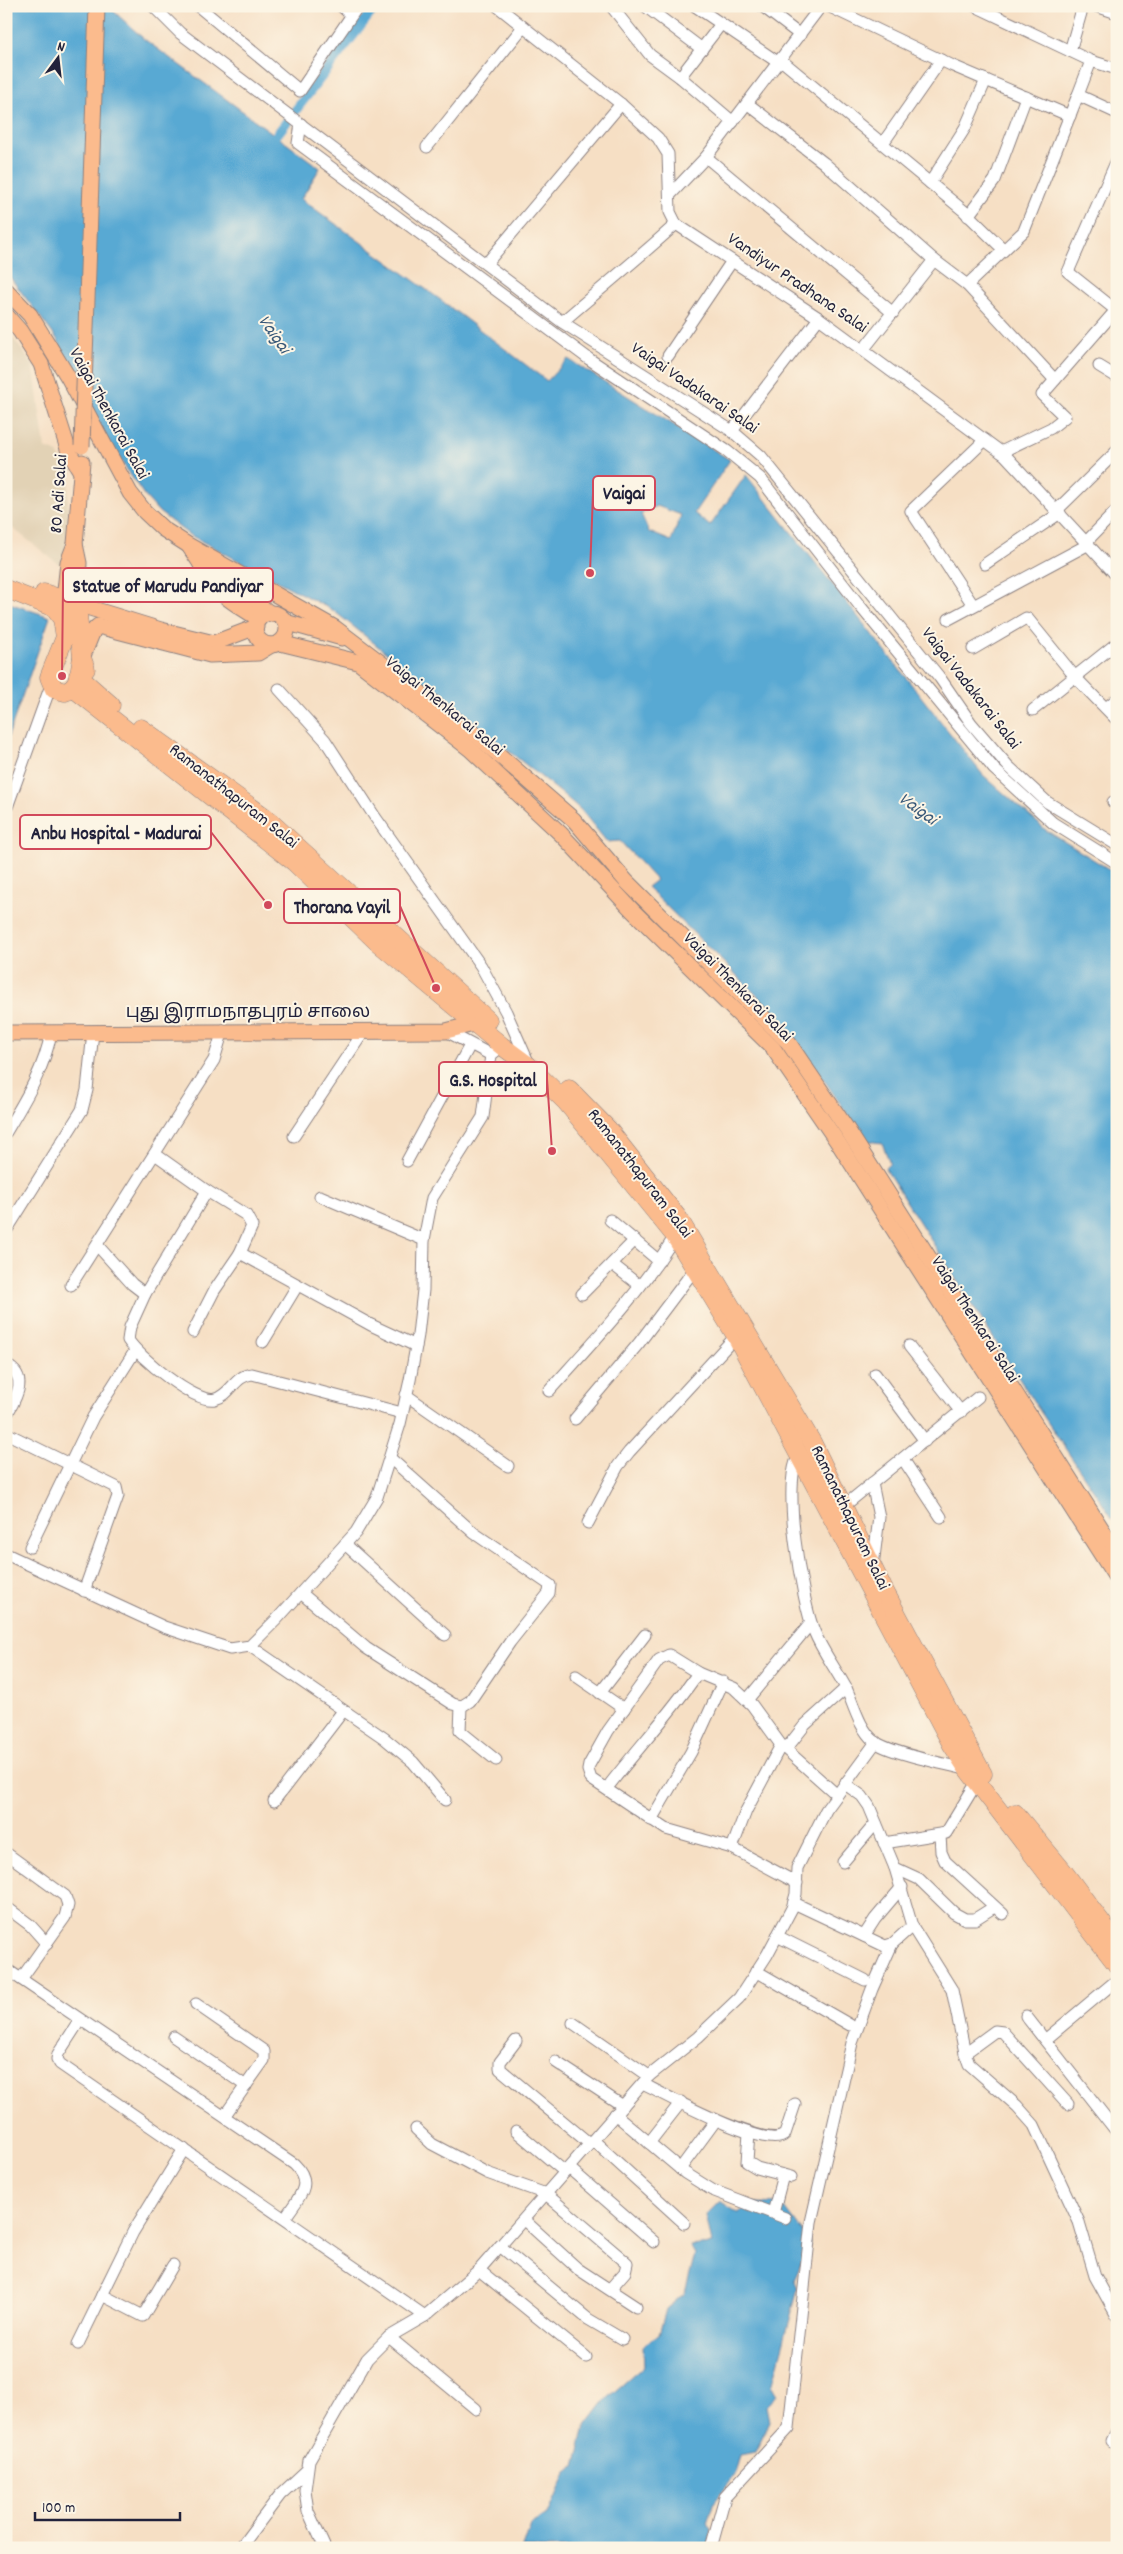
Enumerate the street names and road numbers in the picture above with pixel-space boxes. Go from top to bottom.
street label: Vandiyur Pradhana Salai [722,228,872,340]
street label: Vaigai Vadakarai Salai [625,337,763,441]
street label: Vaigai Thenkarai Salai [62,344,154,484]
street label: 80 Adi Salai [45,454,75,534]
street label: Vaigai Vadakarai Salai [914,623,1026,755]
street label: Vaigai Thenkarai Salai [379,651,509,763]
street label: Ramanathapuram Salai [163,738,303,856]
street label: Vaigai Thenkarai Salai [676,927,798,1049]
street label: புது இராமநாதபுரம் சாலை [126,1001,370,1026]
street label: Ramanathapuram Salai [580,1104,698,1244]
street label: Vaigai Thenkarai Salai [924,1252,1024,1388]
street label: Ramanathapuram Salai [803,1441,895,1595]

